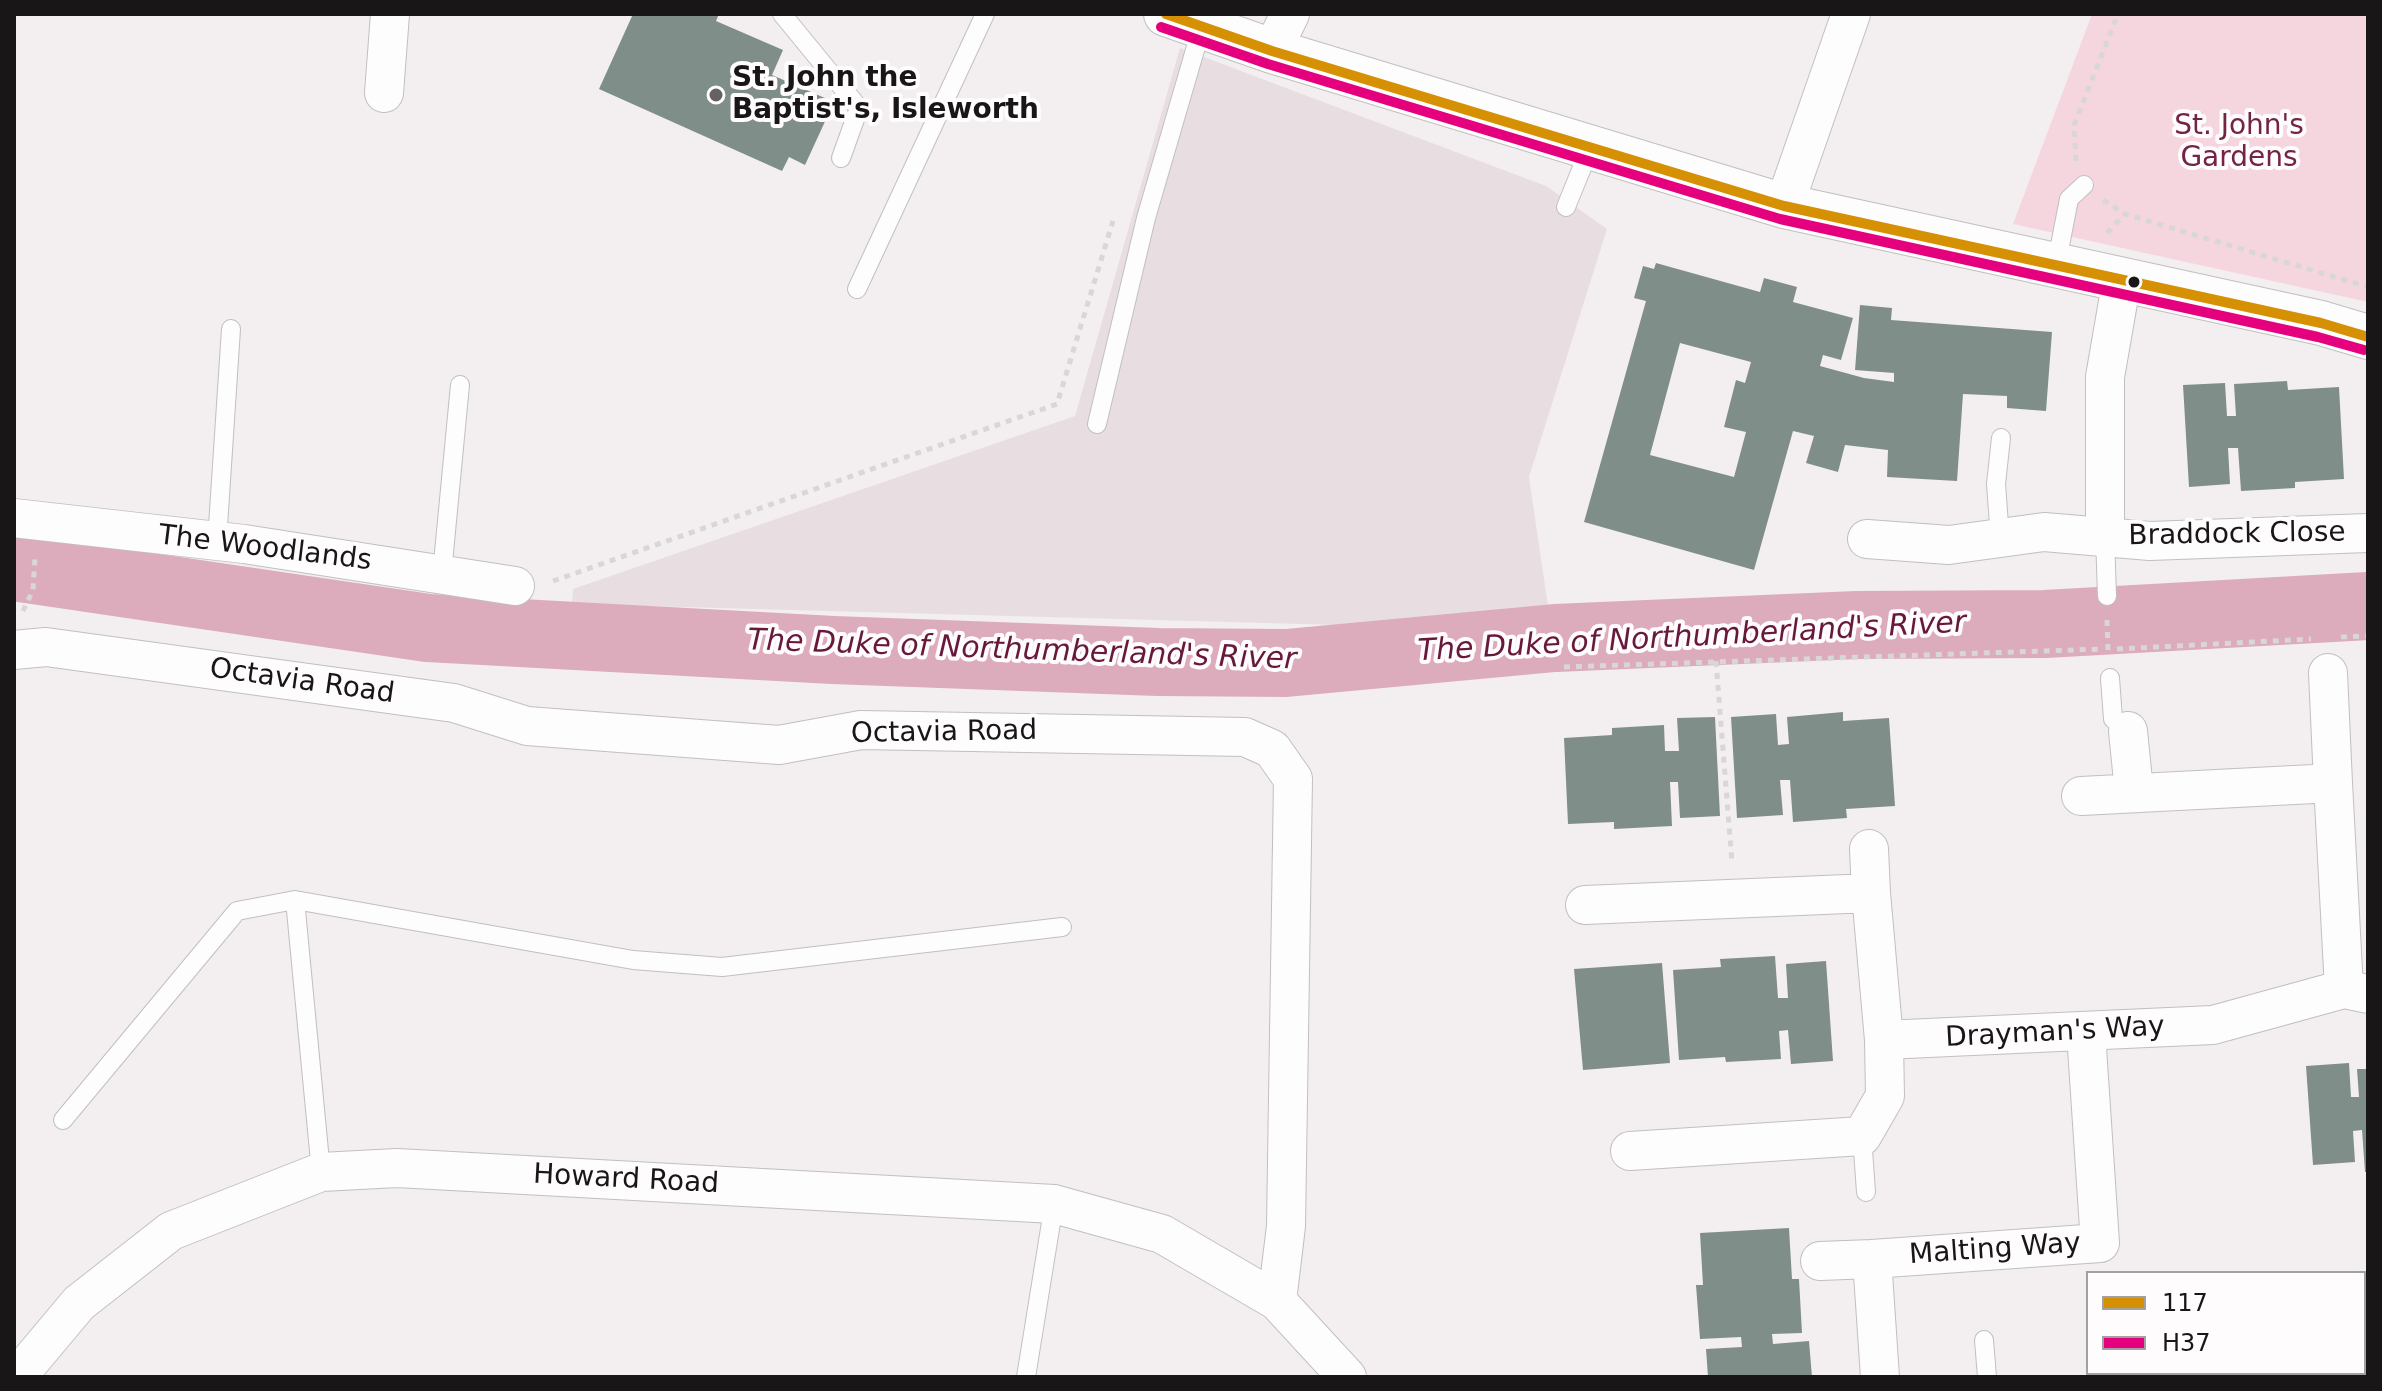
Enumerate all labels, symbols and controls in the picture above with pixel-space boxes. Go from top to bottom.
place label: St. John the Baptist's, Isleworth [732,62,1039,128]
marker: St. John the Baptist's, Isleworth [707,86,725,104]
park label: St. John's Gardens [2174,110,2304,176]
unlabelled marker [2126,274,2142,290]
street label: Braddock Close [2128,516,2346,554]
street label: The Woodlands [157,519,373,579]
water label: The Duke of Northumberland's River [1417,606,1967,670]
water label: The Duke of Northumberland's River [747,623,1297,679]
street label: Octavia Road [207,652,397,712]
street label: Octavia Road [851,715,1037,751]
street label: Drayman's Way [1944,1010,2166,1056]
street label: Howard Road [532,1158,720,1202]
street label: Malting Way [1908,1227,2082,1273]
legend [2086,1271,2366,1375]
text: 117 [2162,1289,2208,1317]
text: H37 [2162,1329,2211,1357]

